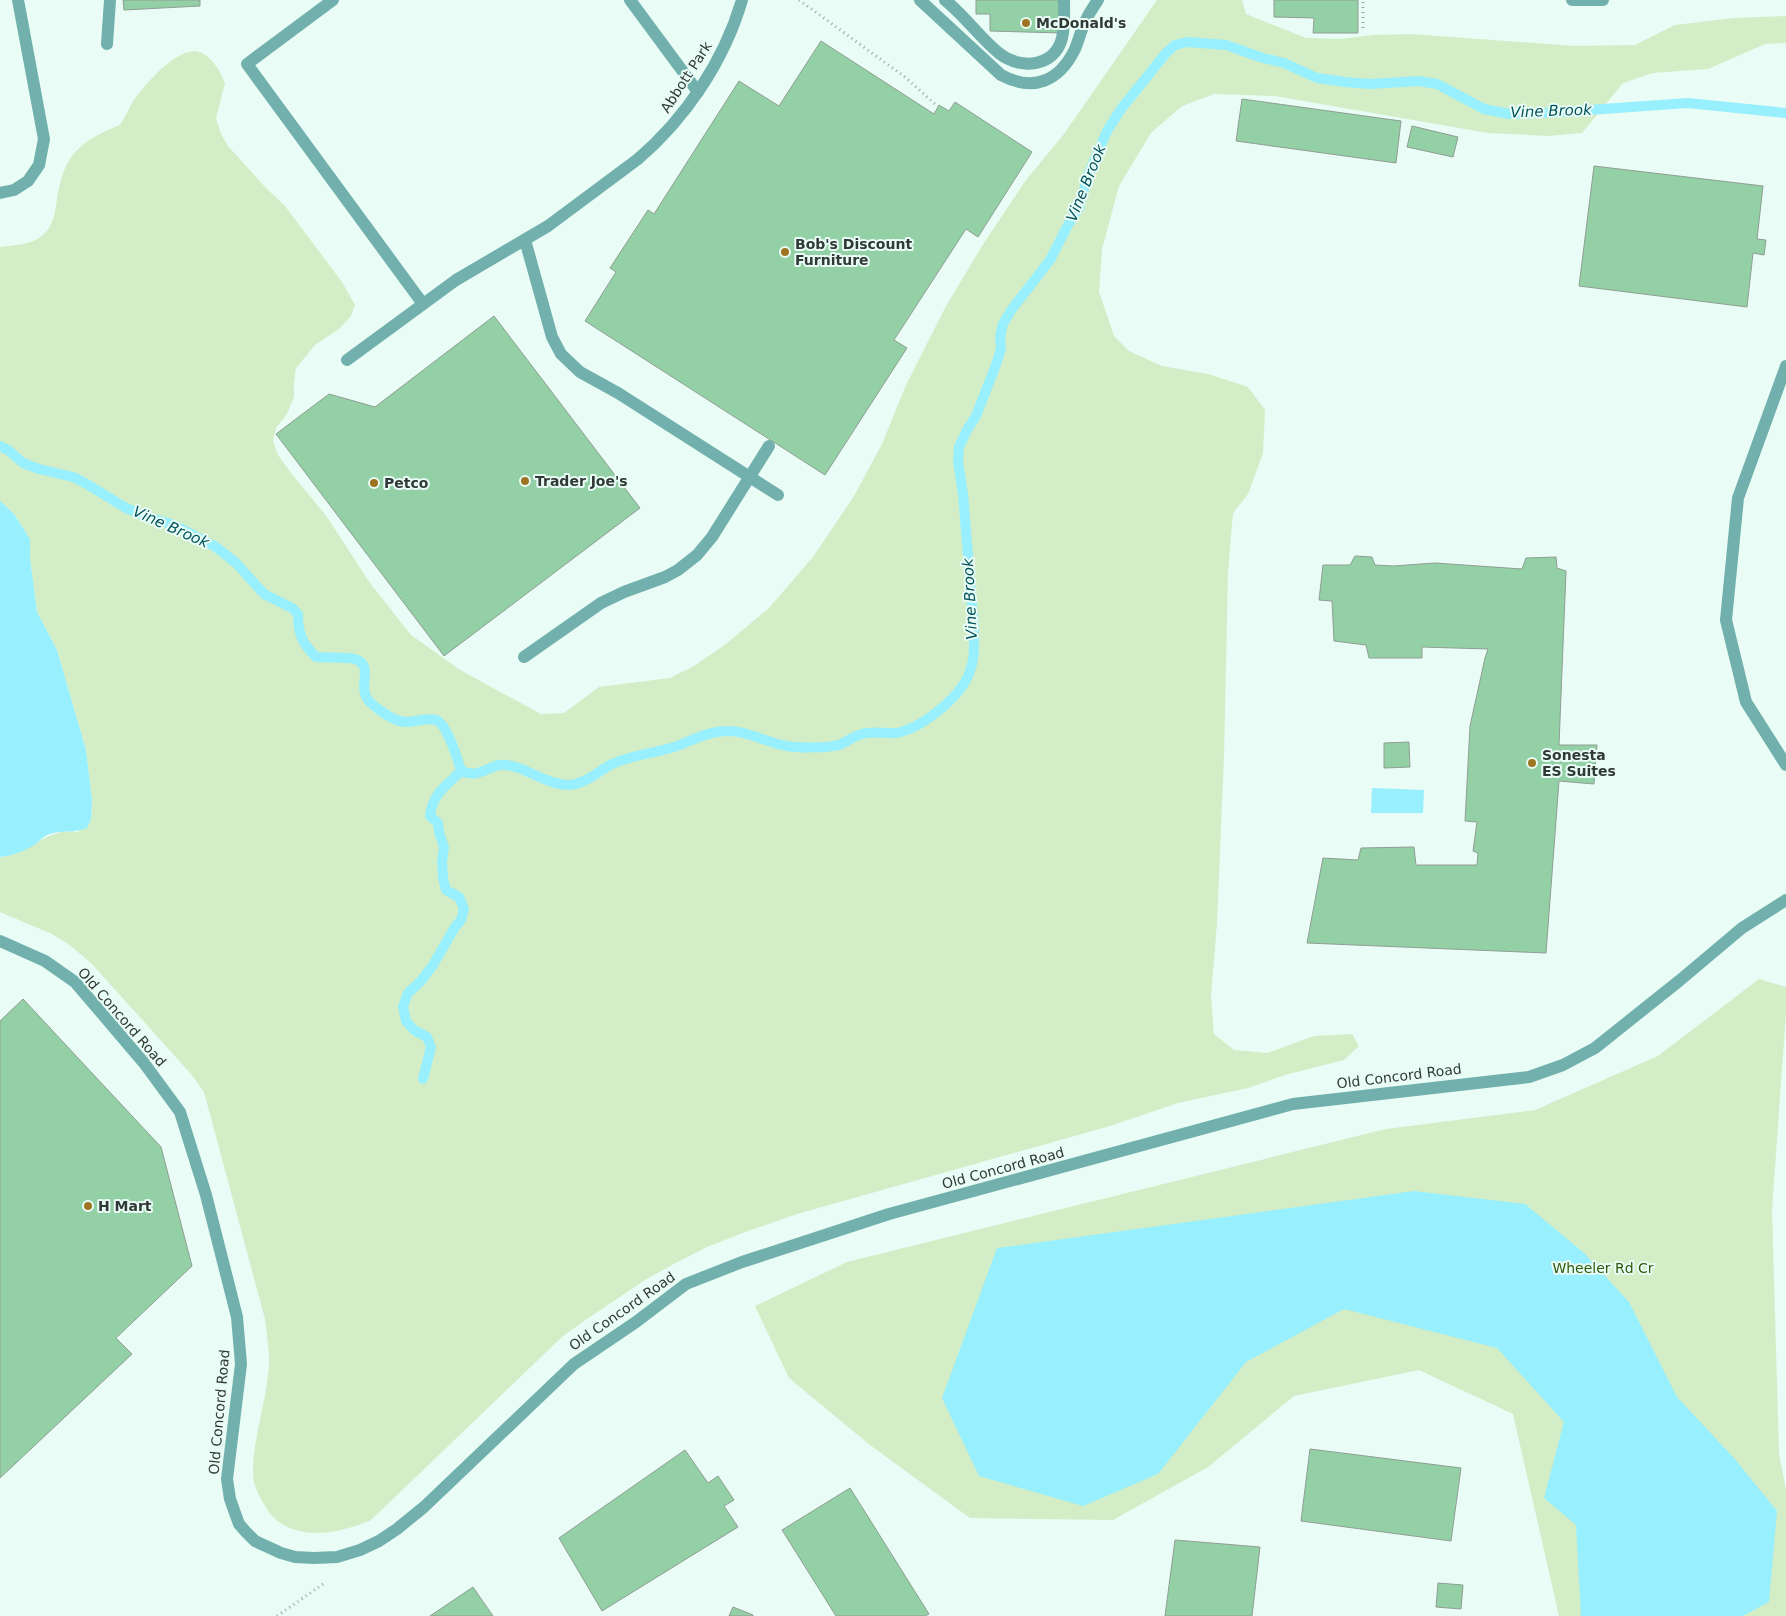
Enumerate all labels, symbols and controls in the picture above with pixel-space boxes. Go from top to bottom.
place label: McDonald's [1036,15,1126,31]
marker: McDonald's [1020,17,1032,29]
street label: Abbott Park [657,38,715,116]
water label: Vine Brook [1510,101,1593,121]
water label: Vine Brook [1062,141,1110,224]
place label: Bob's Discount Furniture [795,236,912,268]
marker: Bob's Discount Furniture [779,246,791,258]
place label: Trader Joe's [535,473,628,489]
place label: Petco [384,475,429,491]
marker: Trader Joe's [519,475,531,487]
marker: Petco [368,477,380,489]
water label: Vine Brook [130,502,213,552]
water label: Vine Brook [959,557,981,640]
place label: Sonesta ES Suites [1542,747,1616,779]
marker: Sonesta ES Suites [1526,757,1538,769]
street label: Old Concord Road [75,964,169,1070]
street label: Old Concord Road [1336,1060,1462,1092]
street label: Old Concord Road [940,1144,1066,1192]
place label: H Mart [98,1198,152,1214]
marker: H Mart [82,1200,94,1212]
park label: Wheeler Rd Cr [1552,1260,1654,1276]
street label: Old Concord Road [566,1268,678,1354]
street label: Old Concord Road [206,1349,232,1475]

